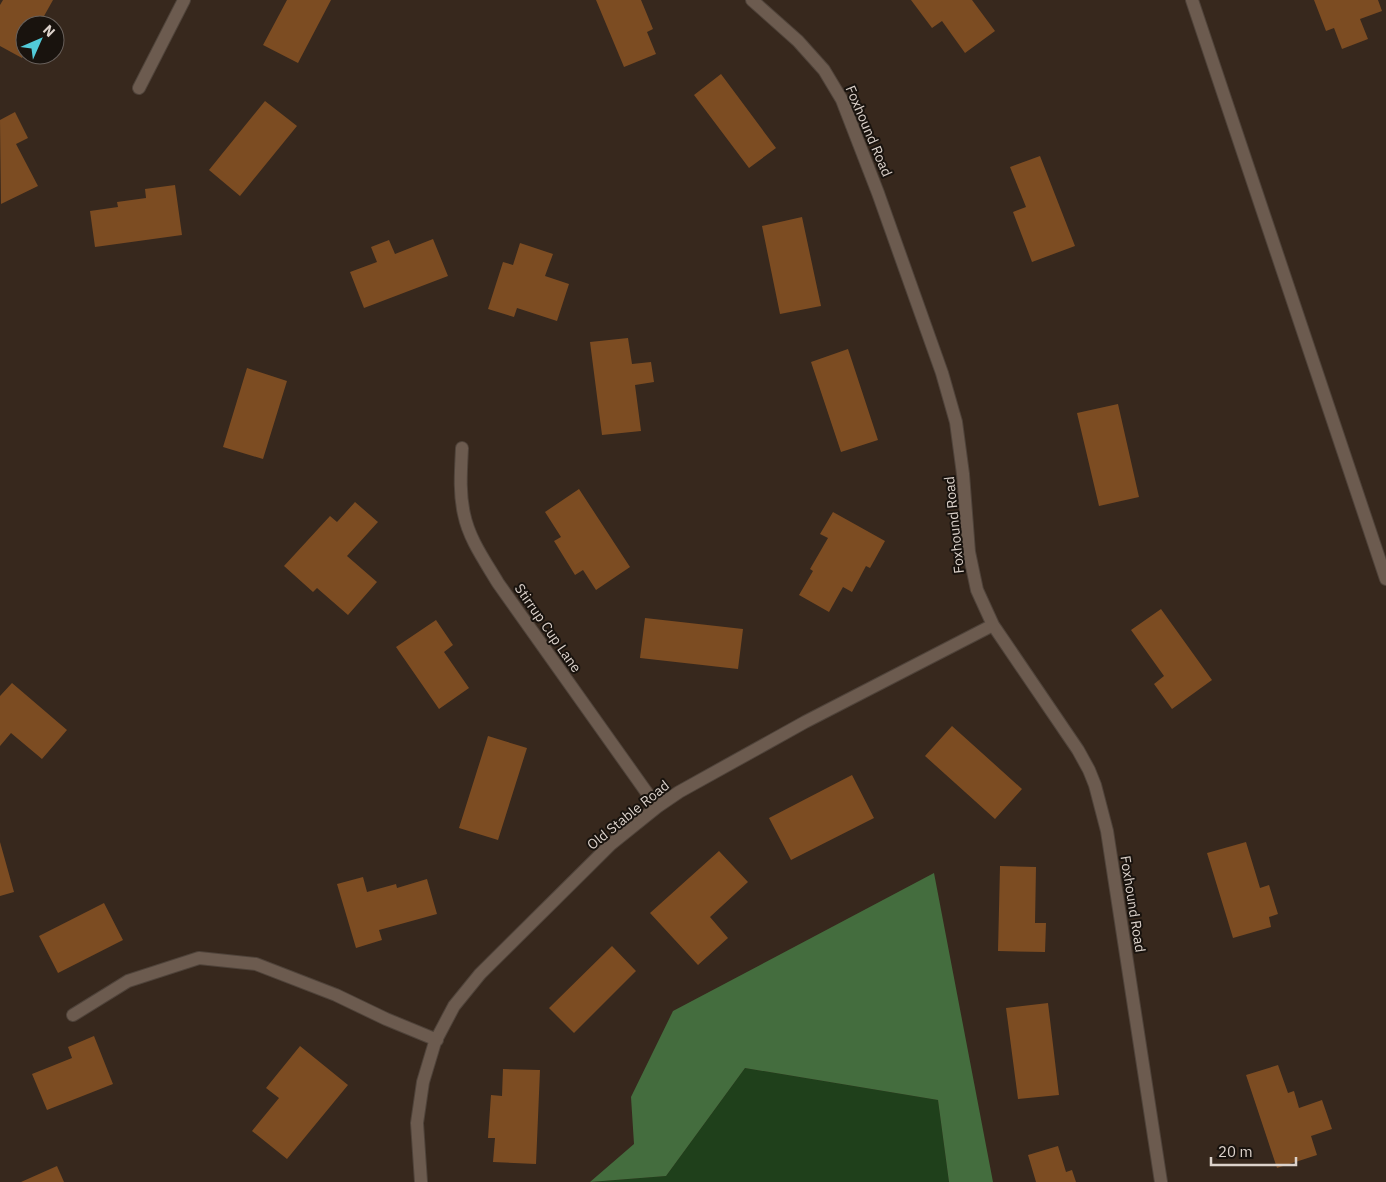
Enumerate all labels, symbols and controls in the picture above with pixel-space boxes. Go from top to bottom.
north arrow [15,15,65,65]
text: N [39,21,59,41]
street label: Foxhound Road [842,83,896,179]
street label: Foxhound Road [940,476,968,574]
street label: Stirrup Cup Lane [511,580,585,676]
street label: Old Stable Road [583,776,673,854]
street label: Foxhound Road [1116,854,1150,954]
scale bar [1211,1134,1296,1166]
text: 20 m [1218,1142,1253,1161]

